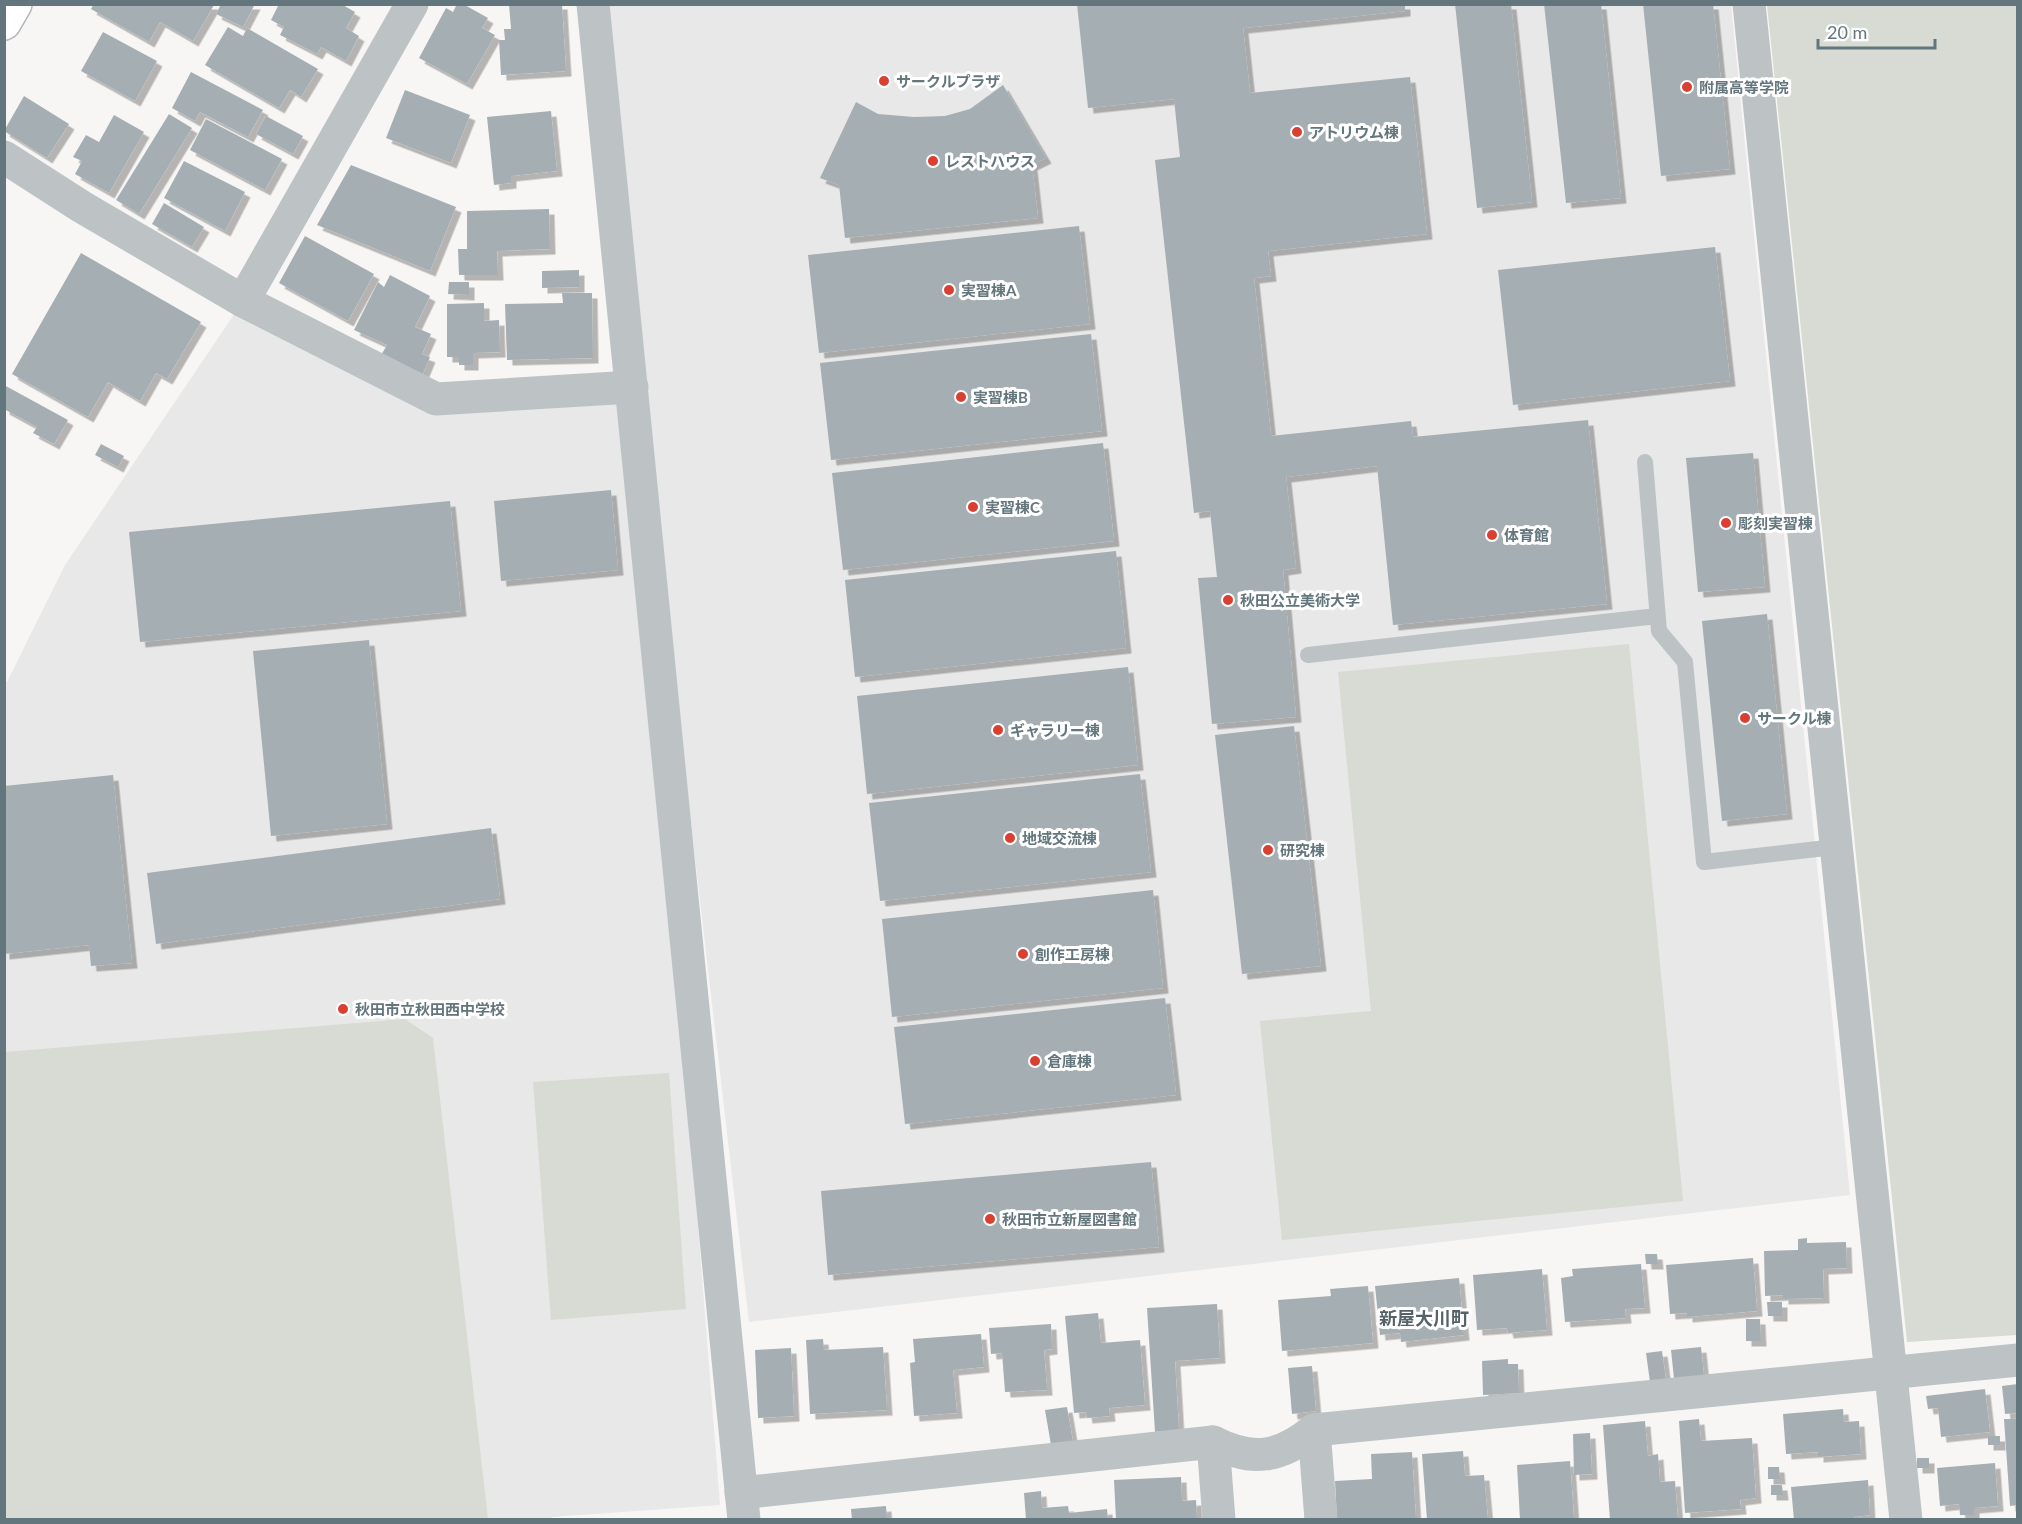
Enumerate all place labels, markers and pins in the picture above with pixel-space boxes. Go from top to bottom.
place label: サークルプラザ [896,72,1001,90]
marker: サークルプラザ [877,74,891,88]
place label: 附属高等学院 [1699,78,1789,96]
marker: 附属高等学院 [1680,80,1694,94]
place label: アトリウム棟 [1309,123,1399,141]
marker: アトリウム棟 [1290,125,1304,139]
place label: レストハウス [945,152,1035,170]
marker: レストハウス [926,154,940,168]
place label: 実習棟A [961,281,1017,299]
marker: 実習棟A [942,283,956,297]
place label: 実習棟B [973,388,1028,406]
marker: 実習棟B [954,390,968,404]
place label: 実習棟C [985,498,1040,516]
marker: 実習棟C [966,500,980,514]
place label: 彫刻実習棟 [1738,514,1813,532]
marker: 彫刻実習棟 [1719,516,1733,530]
place label: 体育館 [1504,526,1549,544]
marker: 体育館 [1485,528,1499,542]
place label: 秋田公立美術大学 [1240,591,1360,609]
marker: 秋田公立美術大学 [1221,593,1235,607]
place label: サークル棟 [1757,709,1832,727]
marker: サークル棟 [1738,711,1752,725]
place label: ギャラリー棟 [1010,721,1100,739]
marker: ギャラリー棟 [991,723,1005,737]
place label: 地域交流棟 [1022,829,1097,847]
marker: 地域交流棟 [1003,831,1017,845]
place label: 研究棟 [1280,841,1325,859]
marker: 研究棟 [1261,843,1275,857]
place label: 創作工房棟 [1035,945,1110,963]
marker: 創作工房棟 [1016,947,1030,961]
place label: 秋田市立秋田西中学校 [355,1000,505,1018]
marker: 秋田市立秋田西中学校 [336,1002,350,1016]
place label: 倉庫棟 [1047,1052,1092,1070]
marker: 倉庫棟 [1028,1054,1042,1068]
place label: 秋田市立新屋図書館 [1002,1210,1137,1228]
marker: 秋田市立新屋図書館 [983,1212,997,1226]

